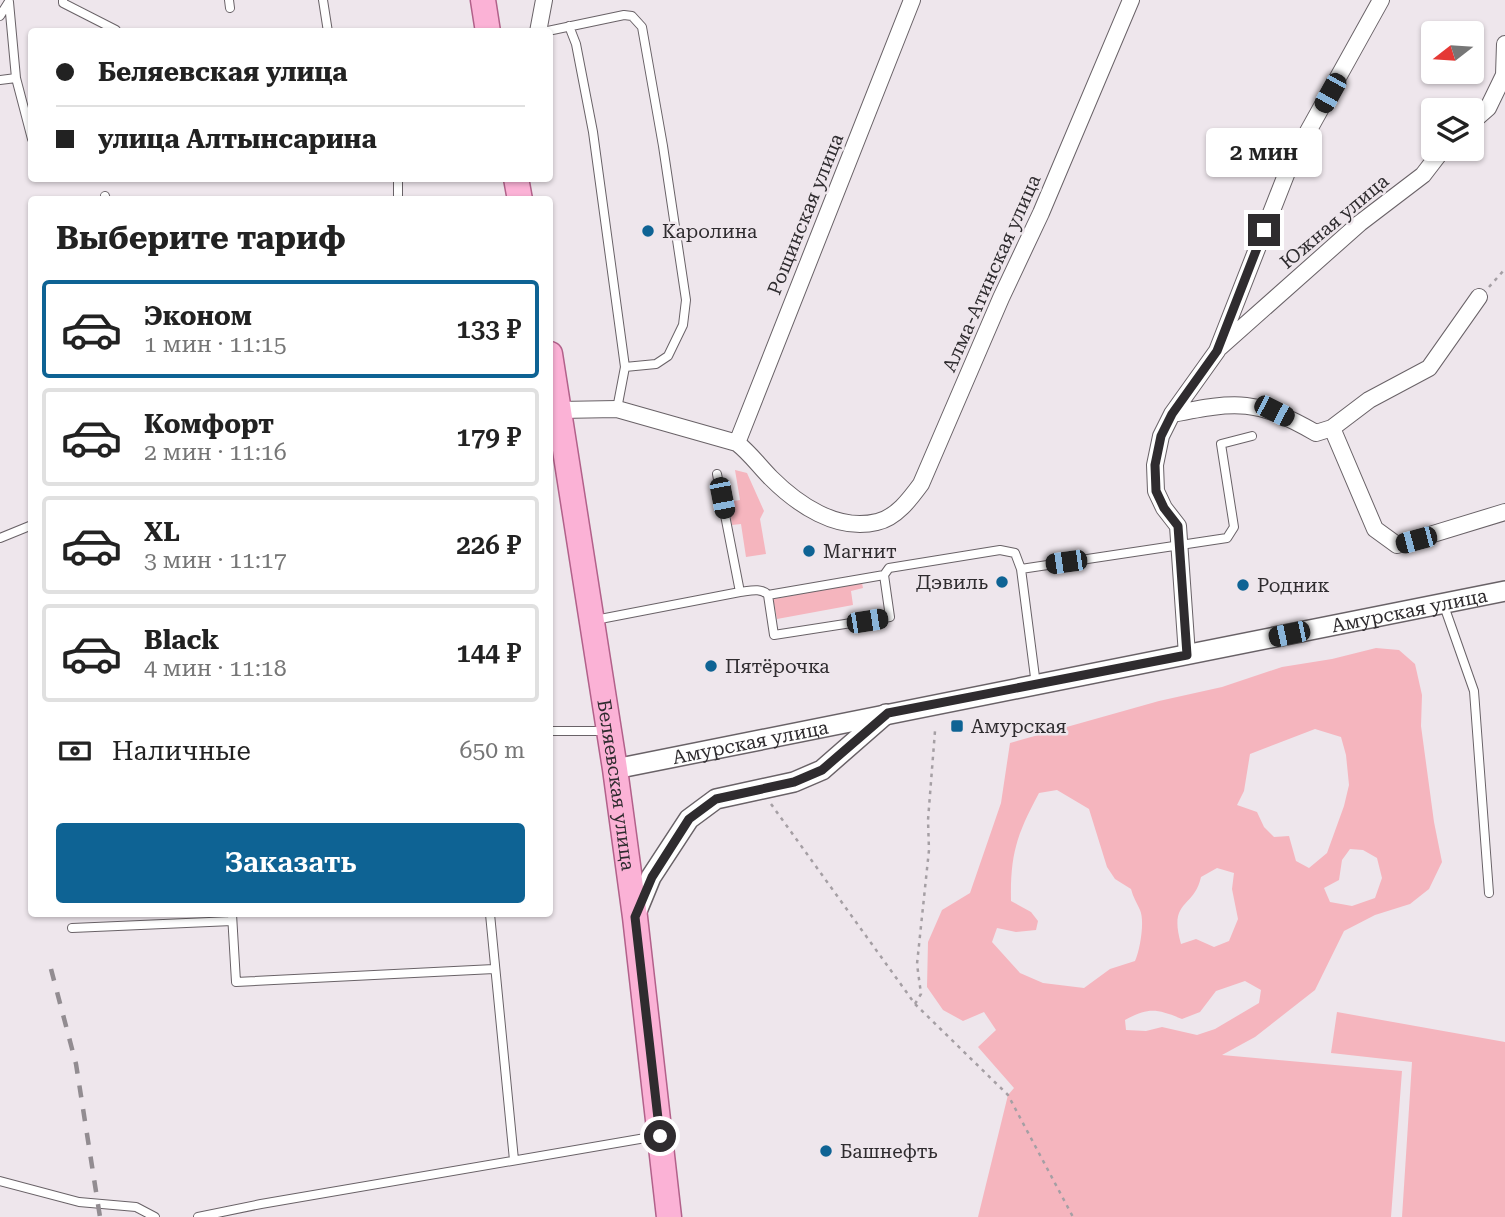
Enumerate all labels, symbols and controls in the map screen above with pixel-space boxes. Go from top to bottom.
north arrow [1421,21,1484,84]
map controls [1421,21,1484,161]
text: Беляевская улица [98,57,348,87]
car [1311,70,1350,116]
button: layers [1421,98,1484,161]
text: улица Алтынсарина [98,124,377,154]
callout: 2 мин [1206,128,1322,177]
street label: Рощинская улица [763,130,849,298]
text: 2 мин [1230,139,1298,166]
street label: Южная улица [1275,169,1394,273]
street label: Алма-Атинская улица [938,170,1046,375]
route end [1248,214,1280,246]
text: Выберите тариф [56,219,346,257]
place label: Каролина [662,220,758,243]
marker: Каролина [640,223,656,239]
icon: car [60,298,123,361]
text: Эконом [144,301,252,331]
text: 133 ₽ [456,314,521,344]
text: 1 мин · 11:15 [144,331,287,358]
car [1251,392,1298,430]
icon: car [60,406,123,469]
text: Комфорт [144,409,274,439]
text: 179 ₽ [456,422,521,452]
text: 2 мин · 11:16 [144,439,287,466]
car [708,475,737,521]
icon: car [60,514,123,577]
text: XL [144,517,180,547]
car [1393,524,1440,556]
text: 226 ₽ [456,530,521,560]
place label: Магнит [823,540,897,563]
marker: Магнит [801,543,817,559]
text: 3 мин · 11:17 [144,547,287,574]
car [1044,549,1089,575]
place label: Дэвиль [916,571,988,594]
marker: Дэвиль [994,574,1010,590]
place label: Родник [1257,574,1330,597]
marker: Родник [1235,577,1251,593]
street label: Амурская улица [1329,584,1490,637]
car [845,607,890,635]
car [1267,619,1312,649]
icon: car [60,622,123,685]
text: Black [144,625,219,655]
text: 144 ₽ [456,638,521,668]
text: 4 мин · 11:18 [144,655,287,682]
place label: Пятёрочка [725,655,830,678]
marker: Пятёрочка [703,658,719,674]
street label: Беляевская улица [592,698,640,873]
street label: Амурская улица [670,715,831,769]
place label: Амурская [971,715,1067,738]
marker: Амурская [949,718,965,734]
icon: cash [56,732,94,770]
text: Наличные [112,736,251,766]
text: 650 m [460,737,525,764]
button: Заказать [56,823,525,903]
route start [644,1120,676,1152]
place label: Башнефть [840,1140,937,1163]
marker: Башнефть [818,1143,834,1159]

